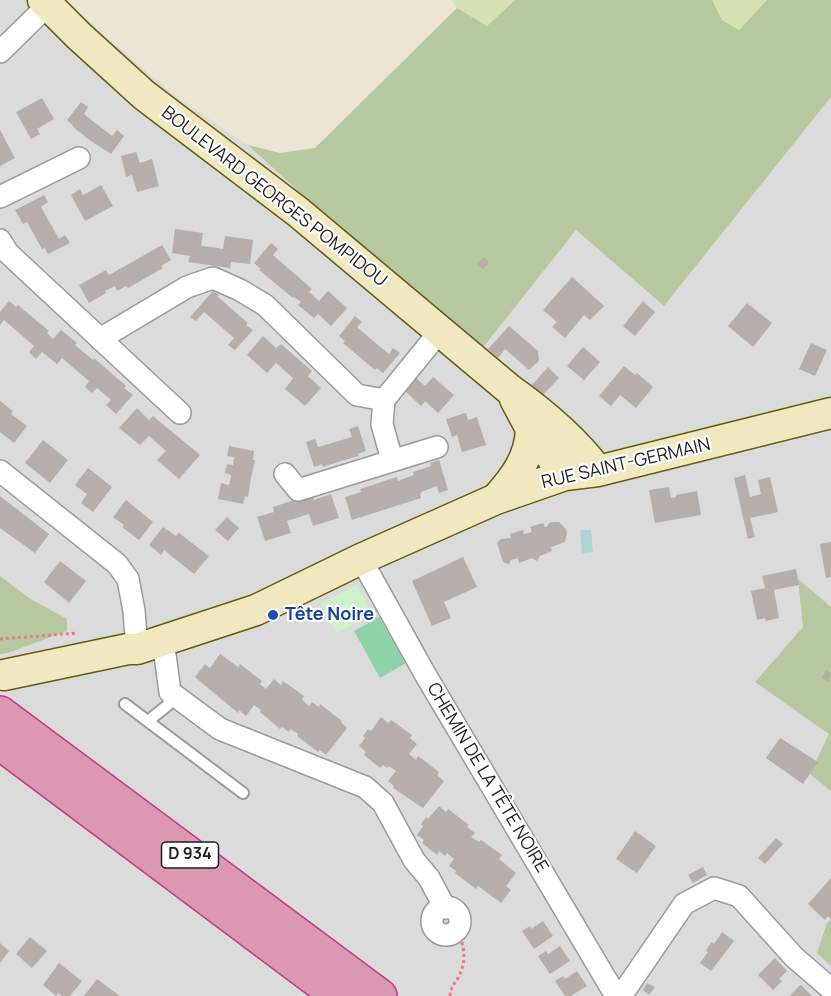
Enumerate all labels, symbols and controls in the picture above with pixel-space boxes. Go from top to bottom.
street label: BOULEVARD GEORGES POMPIDOU [157,102,391,292]
street label: RUE SAINT-GERMAIN [540,434,712,494]
place label: Tête Noire [285,604,374,626]
marker: Tête Noire [266,608,280,622]
street label: CHEMIN DE LA TÊTE NOIRE [422,679,552,877]
road number: D 934 [162,842,219,868]

